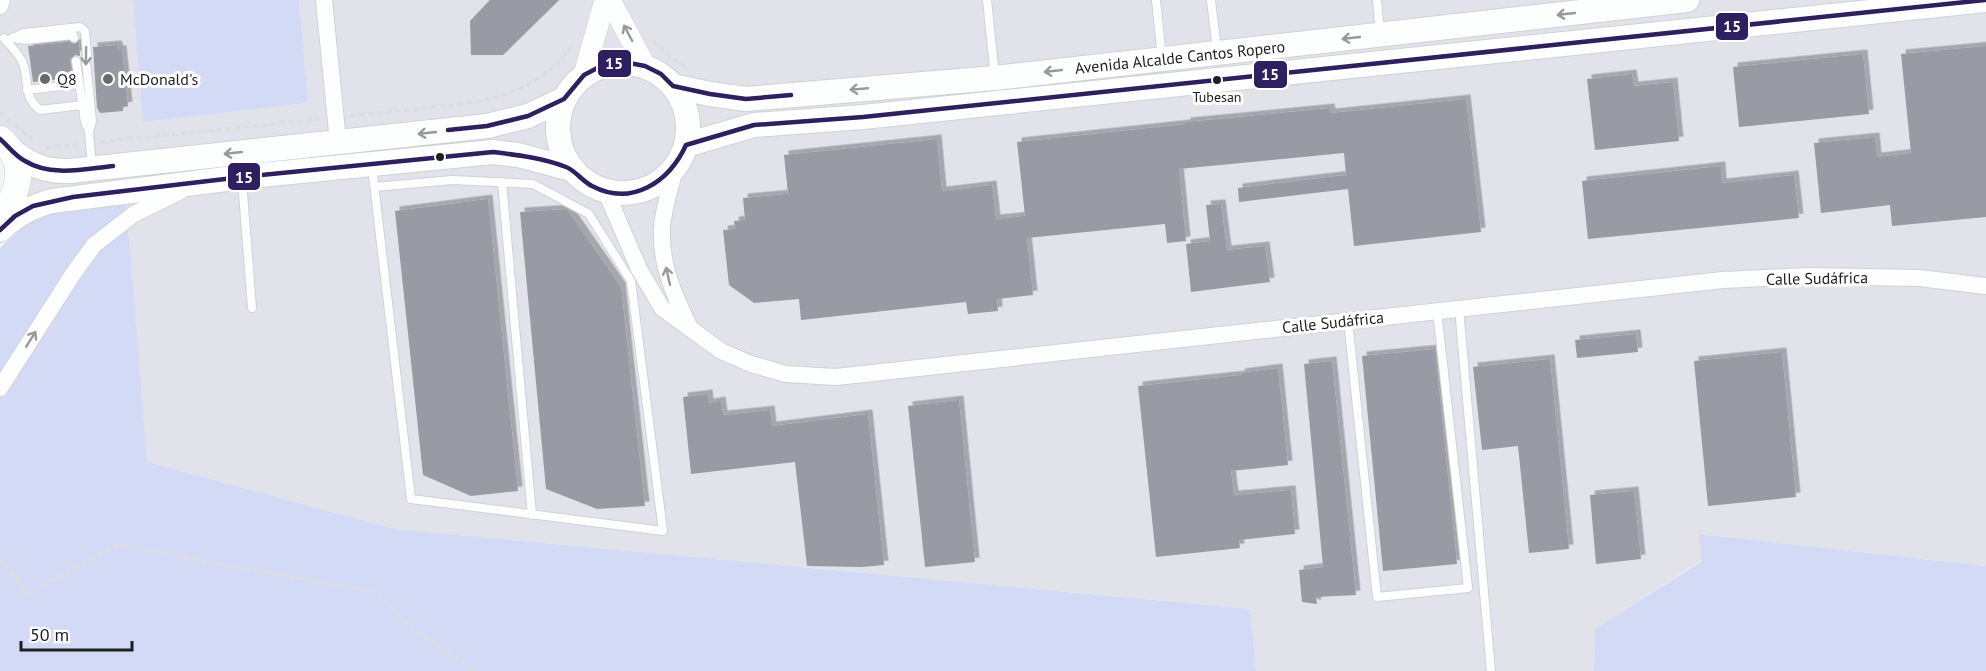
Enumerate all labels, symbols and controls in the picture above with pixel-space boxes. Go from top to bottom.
one-way arrow [1556,8,1576,19]
line badge: 15 [1715,12,1749,41]
text: 15 [1723,16,1741,36]
one-way arrow [622,25,634,42]
one-way arrow [1342,32,1362,43]
street label: Avenida Alcalde Cantos Ropero [1074,36,1286,78]
one-way arrow [81,45,92,65]
line badge: 15 [597,49,632,78]
text: 15 [605,53,623,73]
line badge: 15 [1253,60,1288,89]
text: 15 [1261,64,1279,84]
one-way arrow [1044,66,1063,77]
place label: Q8 [57,69,77,89]
place label: McDonald's [120,69,198,89]
marker: Q8 [38,72,52,86]
marker: McDonald's [101,72,115,86]
marker: Tubesan [1211,74,1223,86]
one-way arrow [849,84,869,95]
place label: Tubesan [1192,88,1242,106]
one-way arrow [417,128,437,139]
one-way arrow [223,148,243,159]
unlabelled marker [434,151,446,163]
line badge: 15 [227,162,261,191]
text: 15 [235,167,253,187]
one-way arrow [661,267,673,286]
street label: Calle Sudáfrica [1766,267,1868,289]
street label: Calle Sudáfrica [1281,307,1385,337]
one-way arrow [26,331,38,348]
scale bar [21,614,132,652]
text: 50 m [30,623,69,646]

